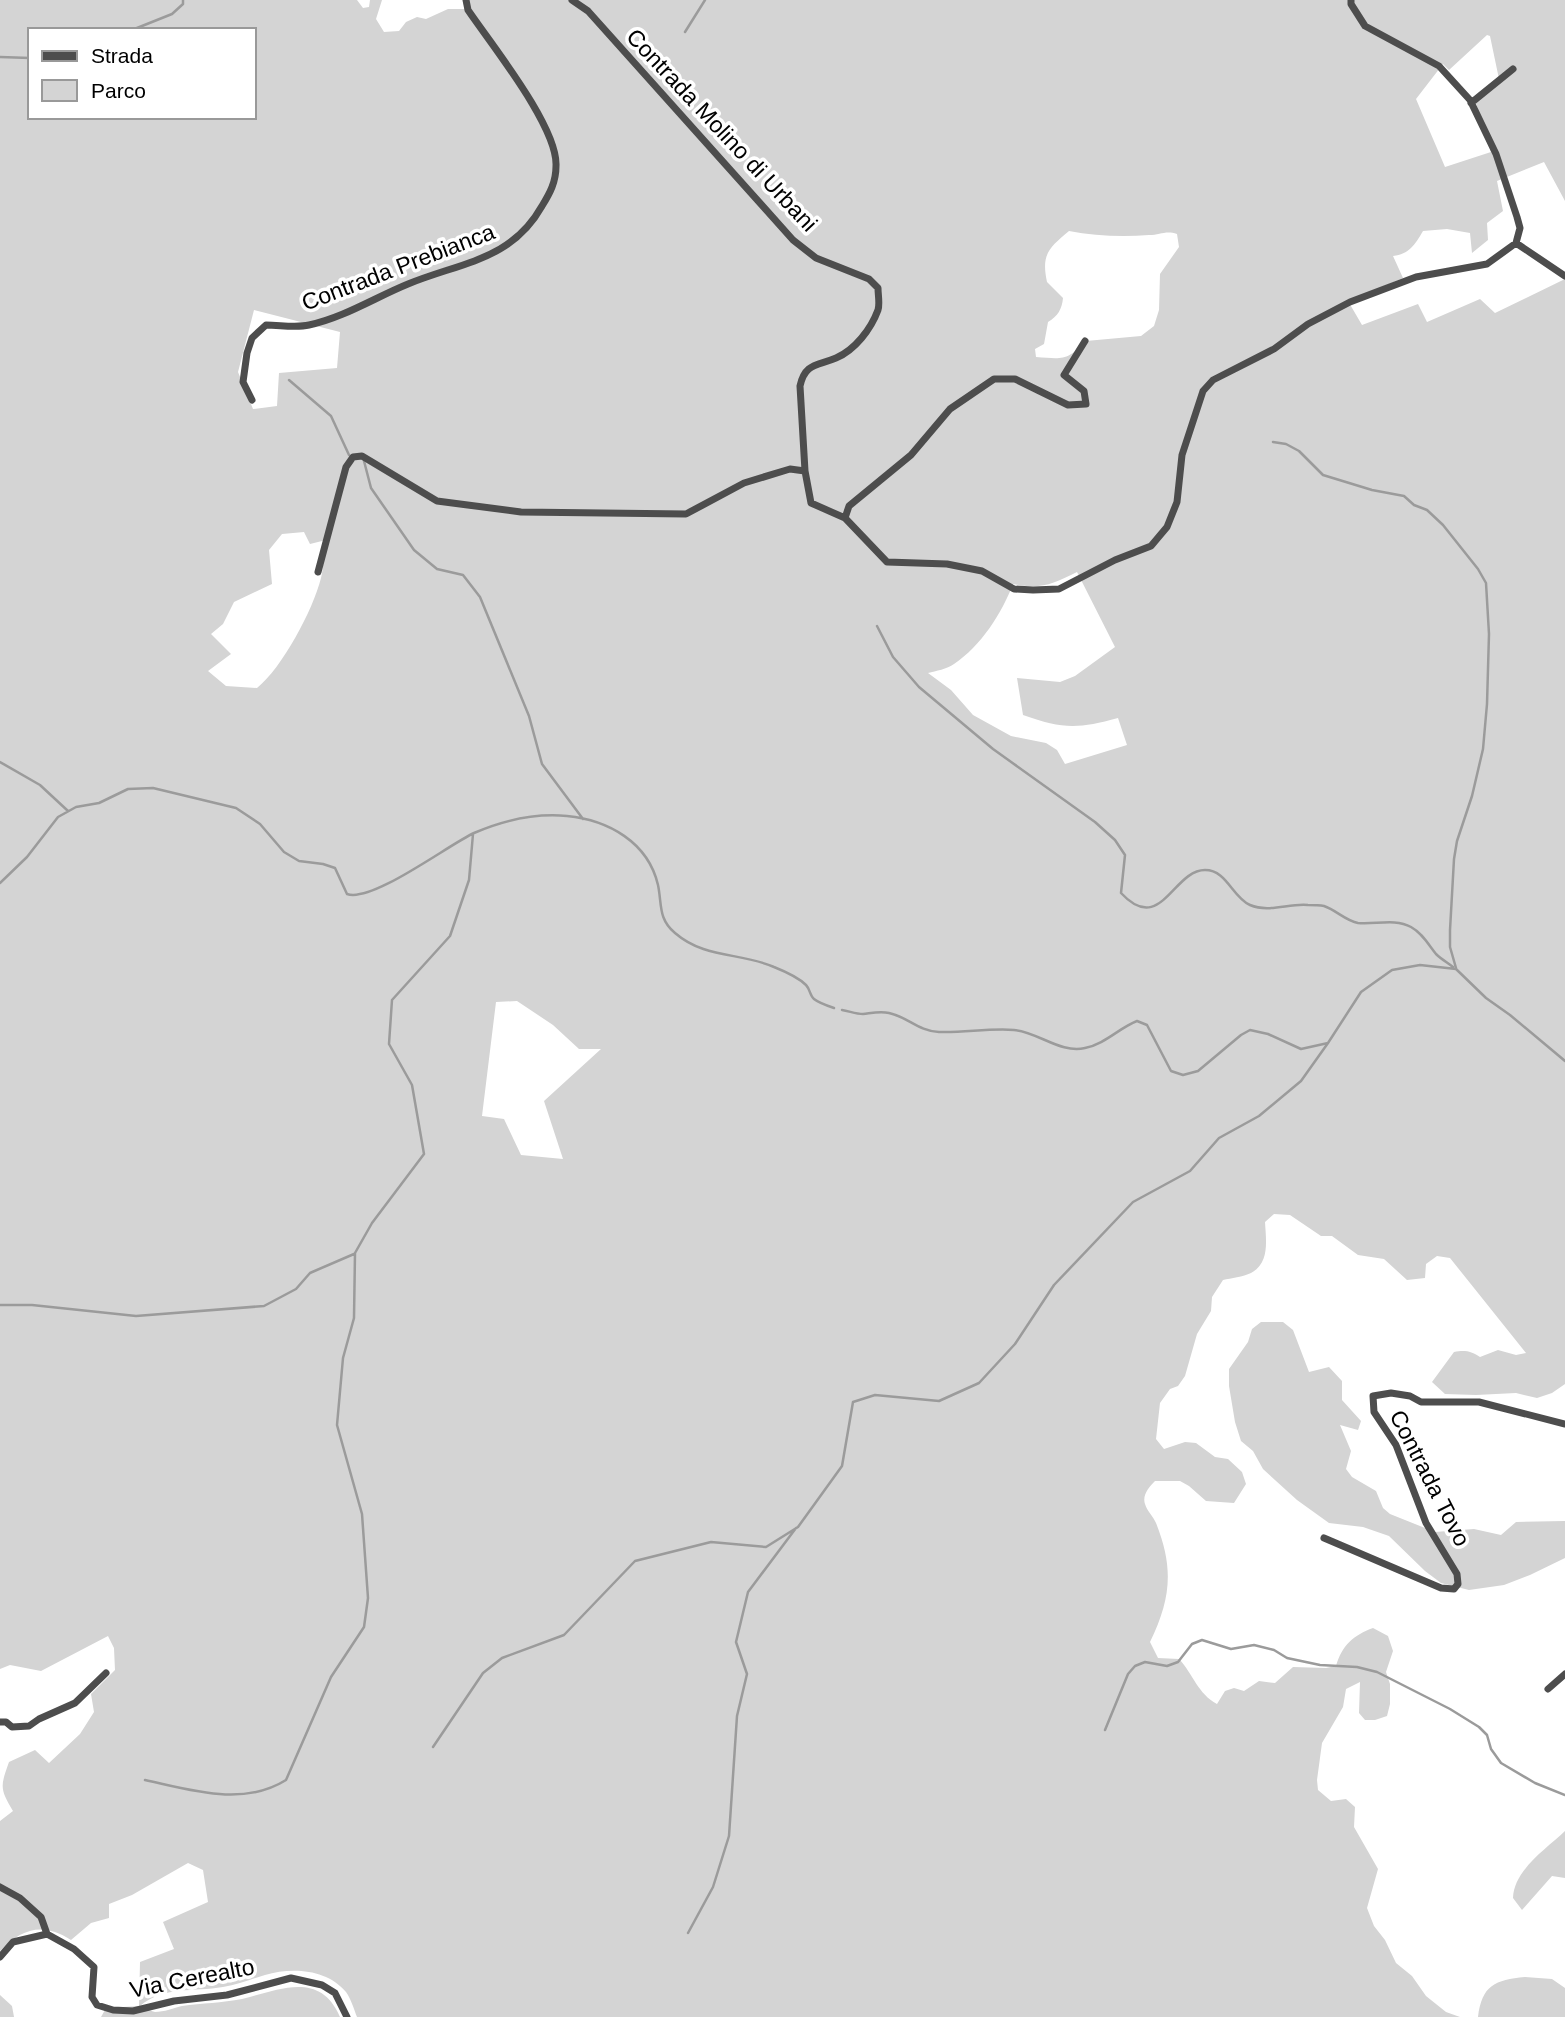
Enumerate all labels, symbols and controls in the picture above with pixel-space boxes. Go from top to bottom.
street label: Contrada Molino di Urbani [621,23,823,237]
legend [28,28,256,119]
text: Strada [91,44,153,67]
text: Parco [91,79,146,102]
street label: Contrada Prebianca [298,218,498,316]
street label: Contrada Tovo [1385,1406,1475,1550]
street label: Via Cerealto [128,1953,256,2003]

